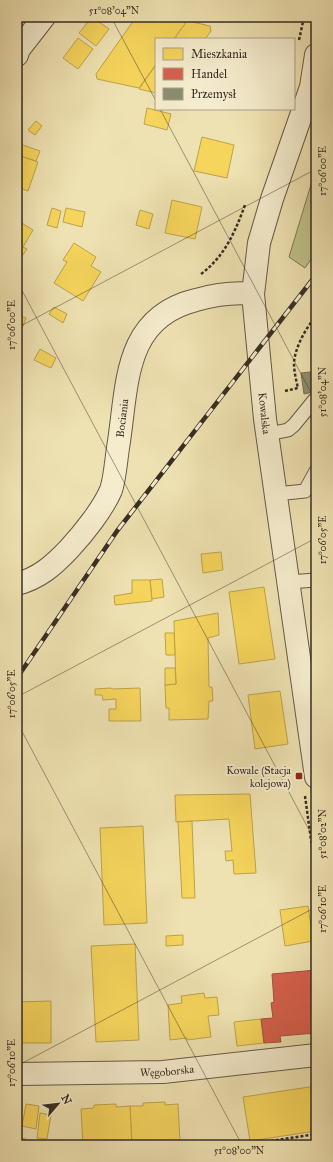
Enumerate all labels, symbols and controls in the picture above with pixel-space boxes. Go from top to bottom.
text: 51°08'04"N [89,5,140,17]
legend [155,38,295,110]
text: Mieszkania [191,47,248,61]
text: Handel [191,67,228,81]
text: Przemysł [191,87,237,101]
text: 17°06'00"E [317,146,329,196]
text: 17°06'00"E [6,300,18,350]
text: 51°08'04"N [317,366,329,417]
street label: Kowalska [256,392,274,435]
street label: Bociania [113,398,131,438]
text: 17°06'05"E [317,516,329,564]
text: 17°06'05"E [6,670,18,718]
place label: Kowale (Stacja kolejowa) [226,764,291,790]
marker: Kowale (Stacja kolejowa) [294,771,304,781]
text: 51°08'02"N [317,809,329,859]
text: 17°06'10"E [317,885,329,933]
text: 17°06'10"E [6,1039,18,1087]
street label: Węgoborska [140,1062,195,1079]
north arrow [38,1084,78,1124]
text: N [58,1092,75,1107]
text: 51°08'00"N [214,1145,265,1157]

